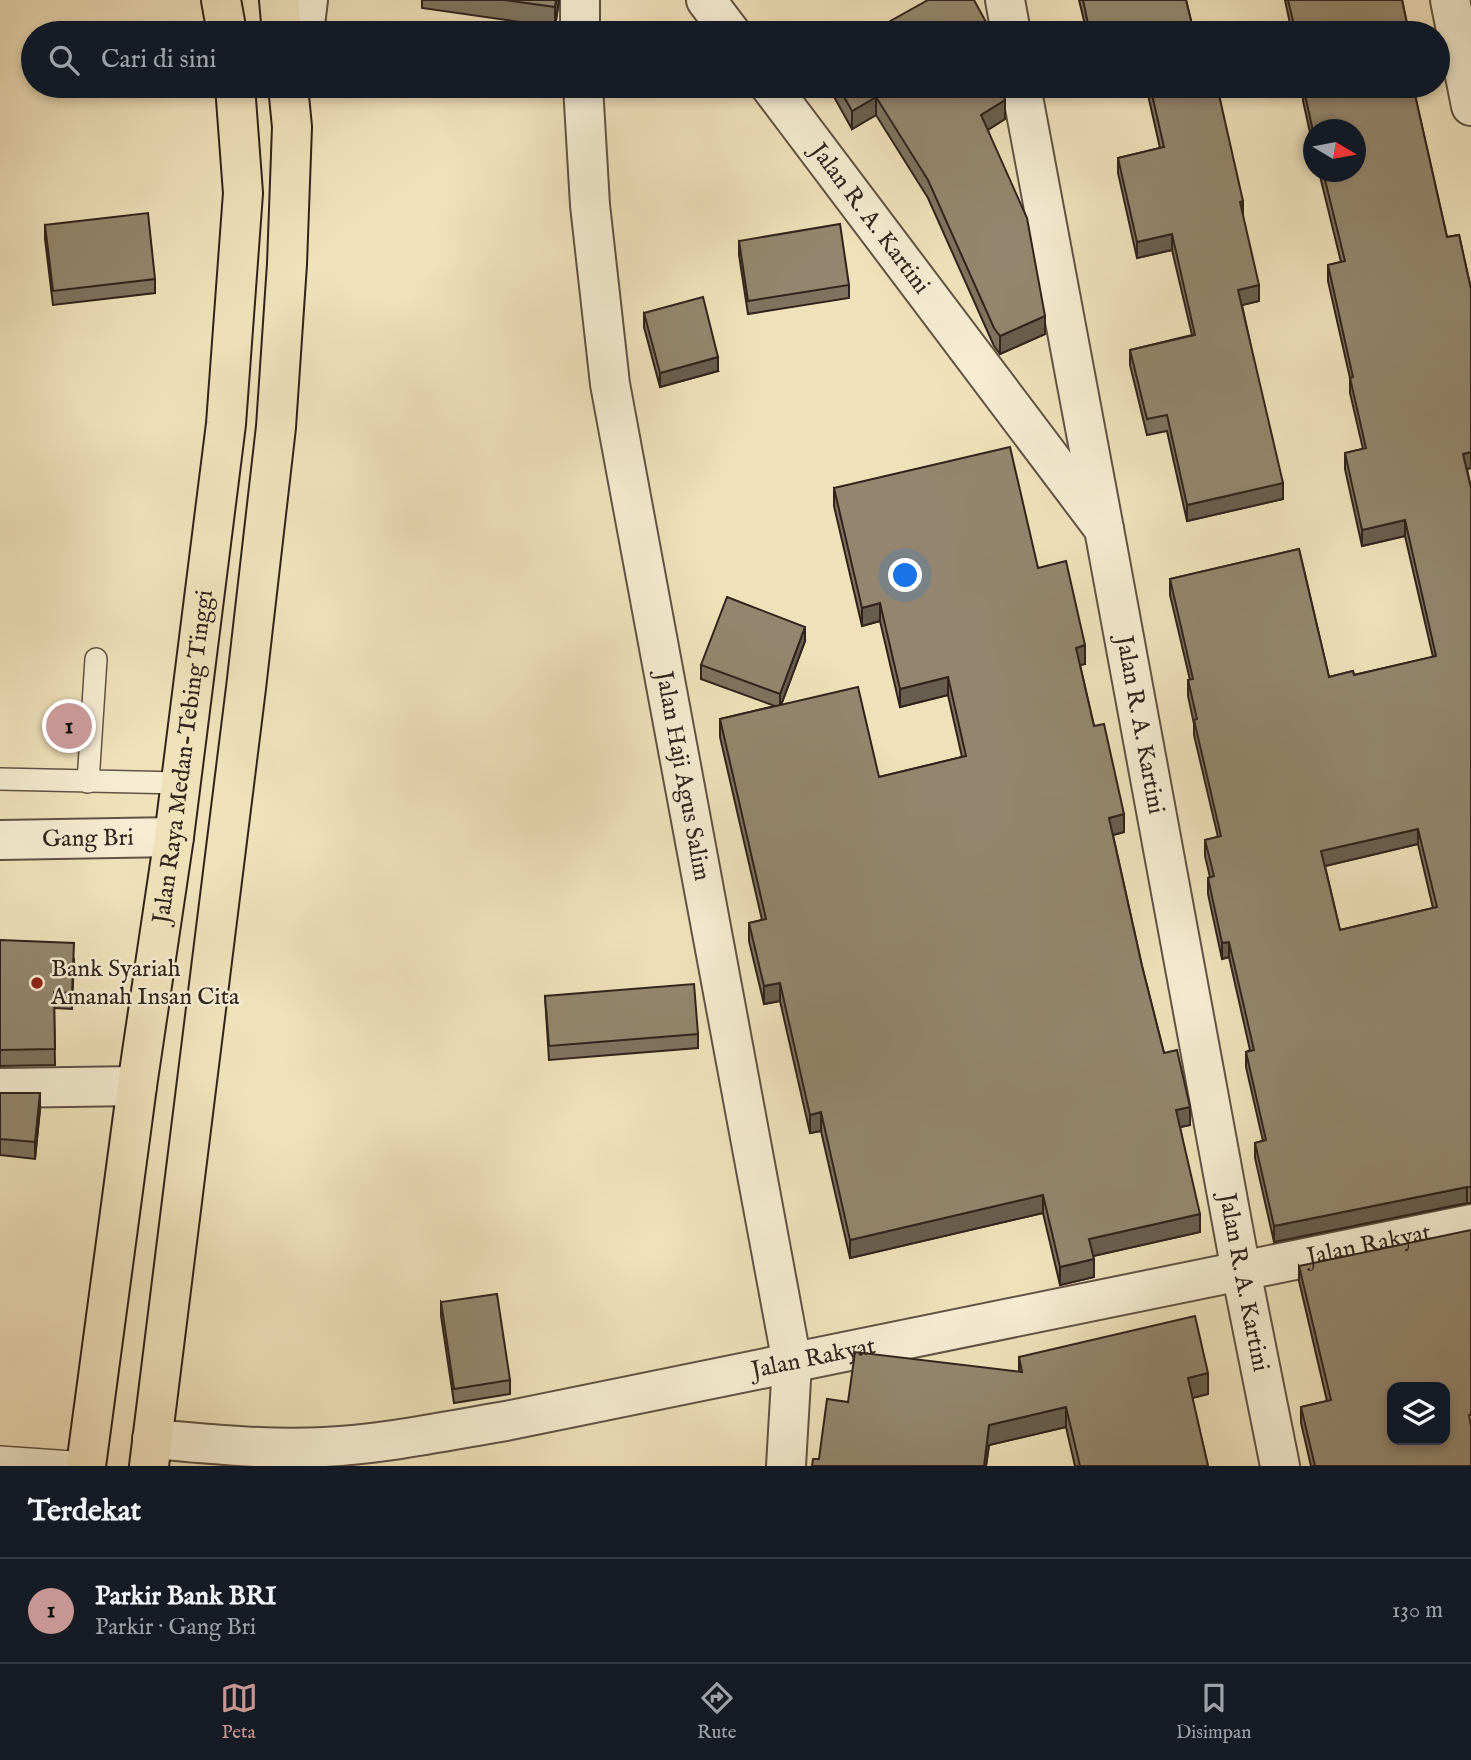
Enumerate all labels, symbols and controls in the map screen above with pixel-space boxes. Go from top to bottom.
search box [21,21,1450,98]
icon: search [45,41,83,79]
text: Cari di sini [101,43,216,76]
north arrow [1303,119,1366,182]
street label: Jalan R. A. Kartini [801,135,937,300]
your location [888,558,922,592]
street label: Jalan Raya Medan-Tebing Tinggi [145,588,220,929]
street label: Jalan R. A. Kartini [1108,630,1172,817]
street label: Jalan Haji Agus Salim [648,666,718,883]
pin: 1 [46,700,92,752]
street label: Gang Bri [42,822,134,855]
place label: Bank Syariah Amanah Insan Cita [50,954,240,1013]
marker: Bank Syariah Amanah Insan Cita [29,975,45,991]
street label: Jalan R. A. Kartini [1211,1188,1276,1374]
street label: Jalan Rakyat [1301,1217,1434,1273]
street label: Jalan Rakyat [746,1330,878,1387]
map controls [1387,1382,1450,1445]
button: layers [1387,1382,1450,1445]
text: Terdekat [28,1493,141,1531]
text: Parkir Bank BRI [95,1580,276,1613]
text: 1 [47,1596,55,1625]
text: 130 m [1392,1596,1443,1625]
text: Parkir · Gang Bri [95,1613,256,1642]
tab: Peta [220,1679,258,1745]
tab: Rute [697,1679,737,1745]
tab: Disimpan [1176,1679,1251,1745]

